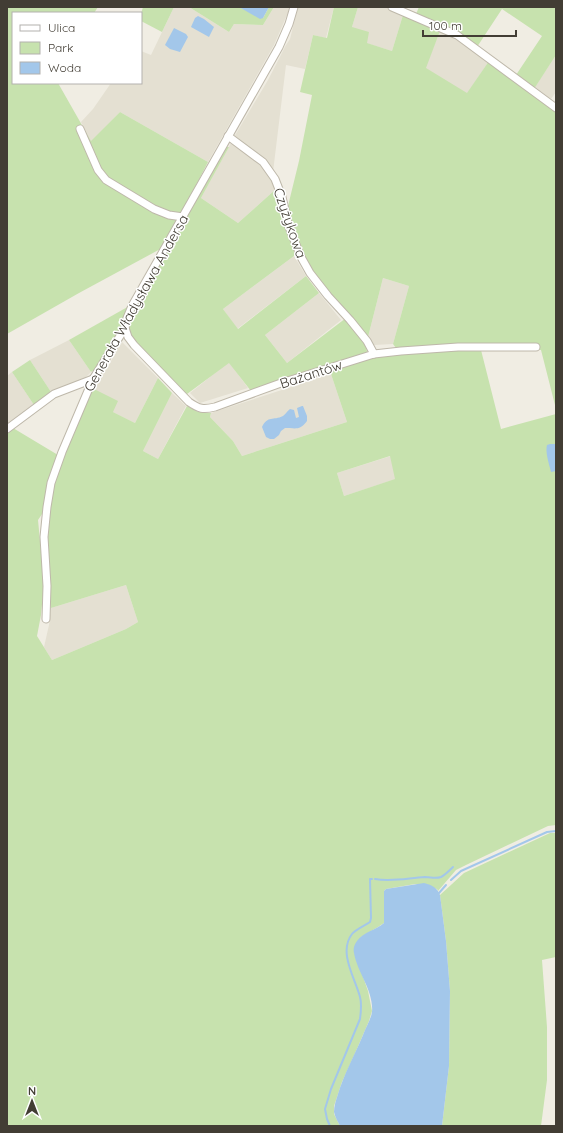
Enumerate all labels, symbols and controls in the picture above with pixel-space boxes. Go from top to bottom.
legend [12,12,142,84]
scale bar [423,12,516,38]
text: 100 m [429,18,462,33]
text: Ulica [48,20,75,35]
text: Park [48,40,73,55]
text: Woda [48,60,81,75]
street label: Czyżykowa [270,185,310,261]
street label: Generała Władysława Andersa [80,211,192,395]
street label: Bażantów [277,355,345,393]
north arrow [12,1081,52,1121]
text: N [28,1084,36,1098]

